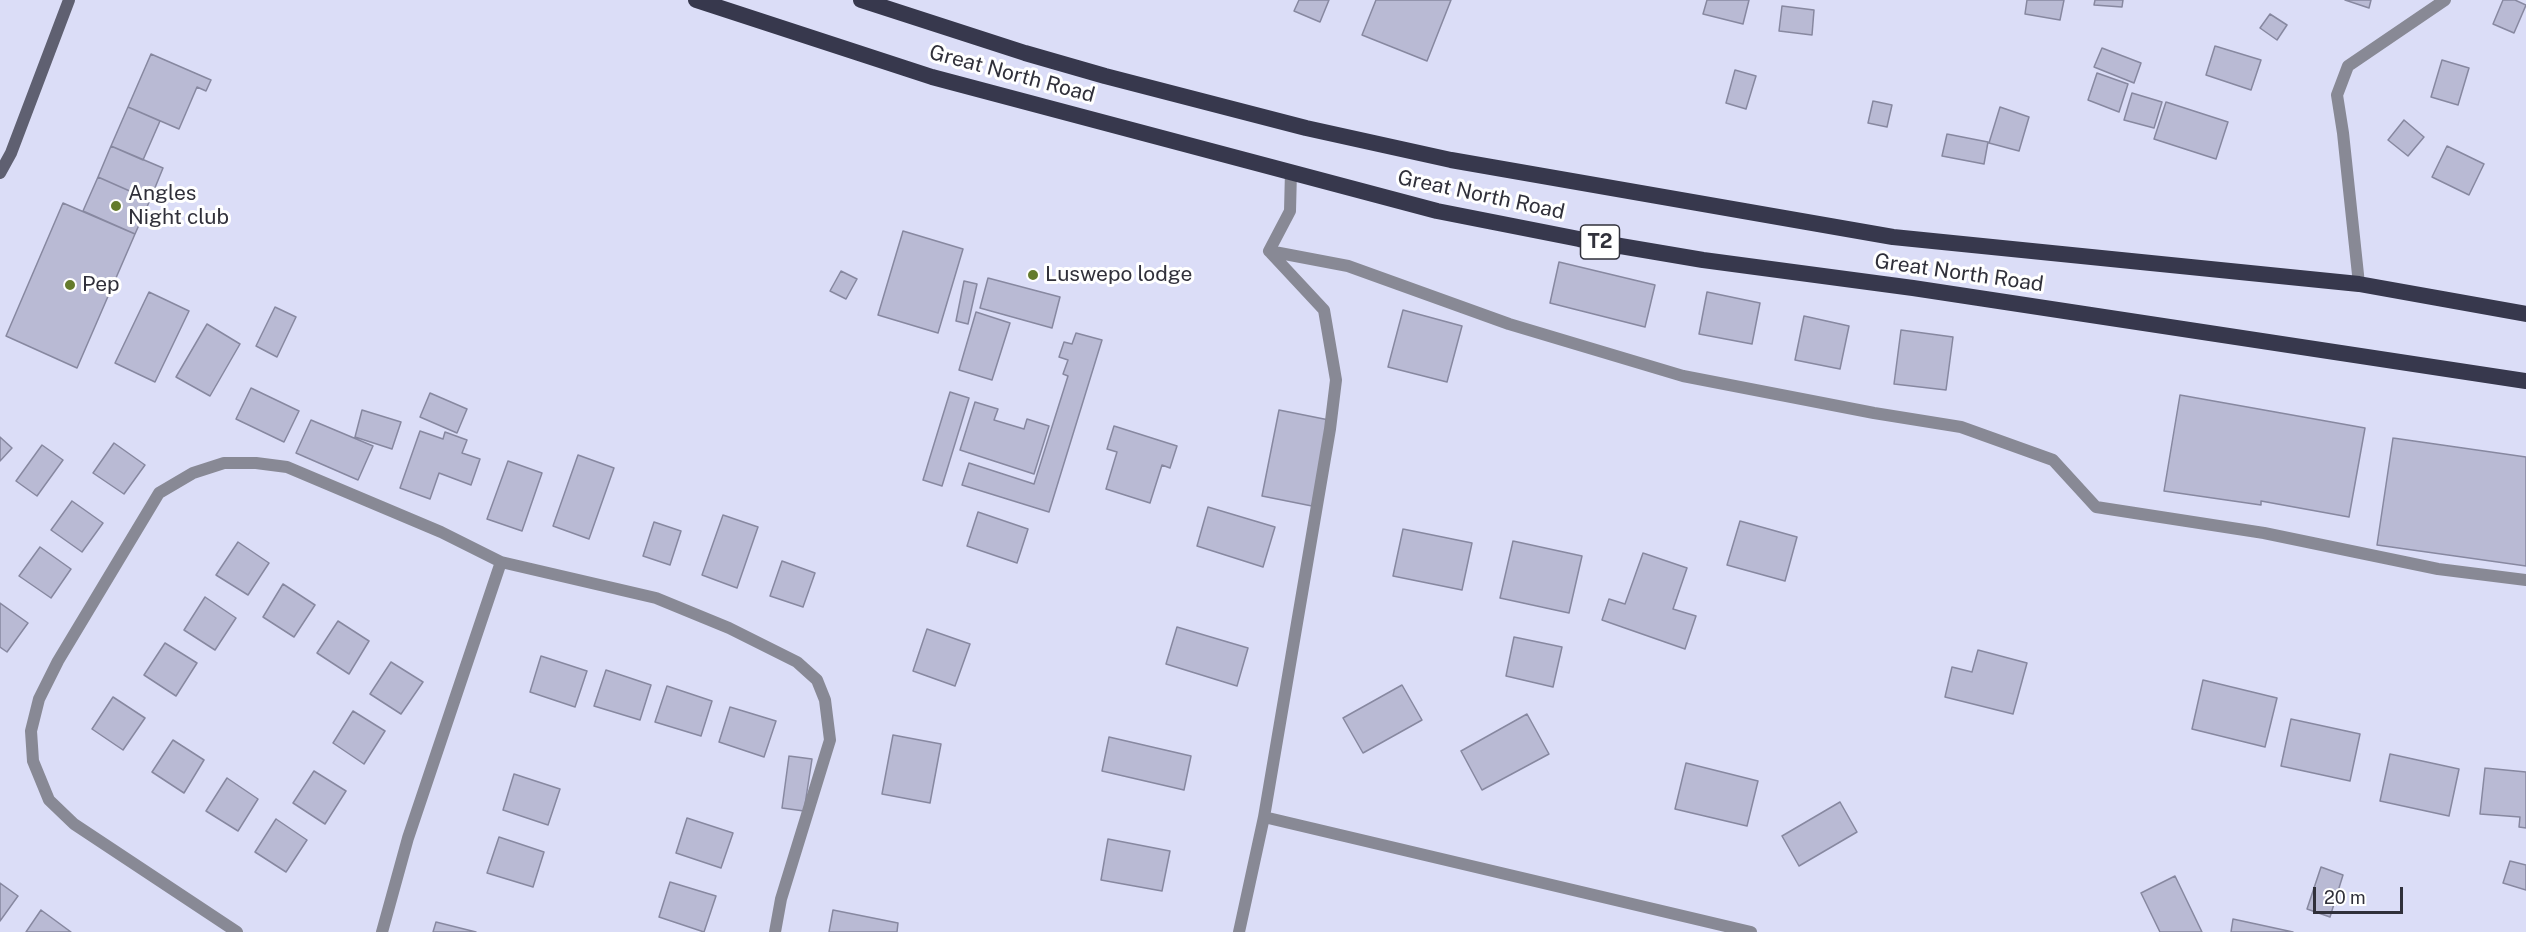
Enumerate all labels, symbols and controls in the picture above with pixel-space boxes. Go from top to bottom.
street label: Great North Road [927,40,1097,108]
street label: Great North Road [1395,165,1567,225]
place label: Angles Night club [128,181,229,231]
marker: Angles Night club [109,199,123,213]
road number: T2 [1580,225,1620,259]
street label: Great North Road [1873,249,2045,297]
place label: Luswepo lodge [1045,262,1192,288]
marker: Luswepo lodge [1026,268,1040,282]
place label: Pep [82,272,120,298]
marker: Pep [63,278,77,292]
scale bar [2316,875,2406,913]
text: 20 m [2324,887,2366,908]

